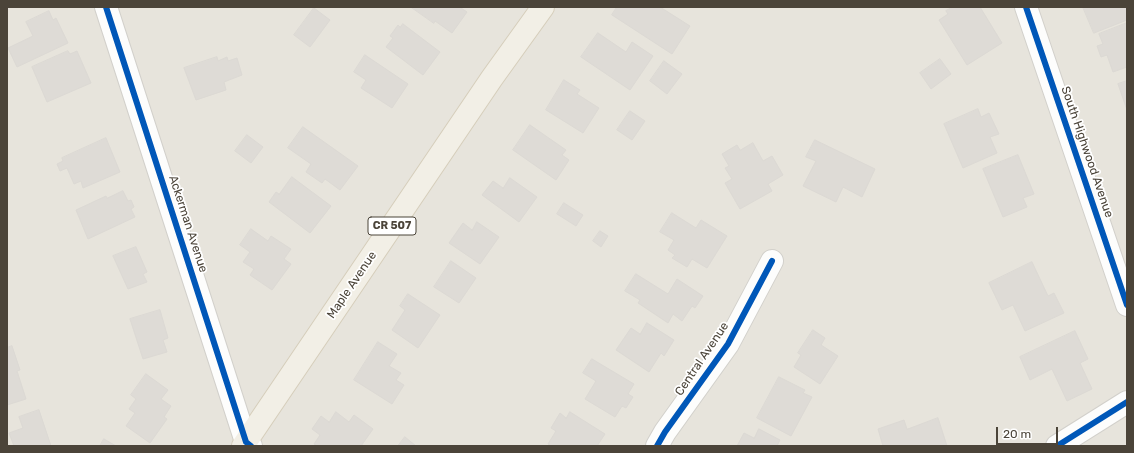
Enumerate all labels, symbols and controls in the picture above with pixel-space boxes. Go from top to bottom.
street label: South Highwood Avenue [1058,85,1116,219]
street label: Ackerman Avenue [166,174,210,274]
road number: CR 507 [368,217,416,235]
street label: Maple Avenue [324,249,380,321]
street label: Central Avenue [672,320,732,398]
scale bar [998,419,1060,445]
text: 20 m [1003,427,1031,441]

